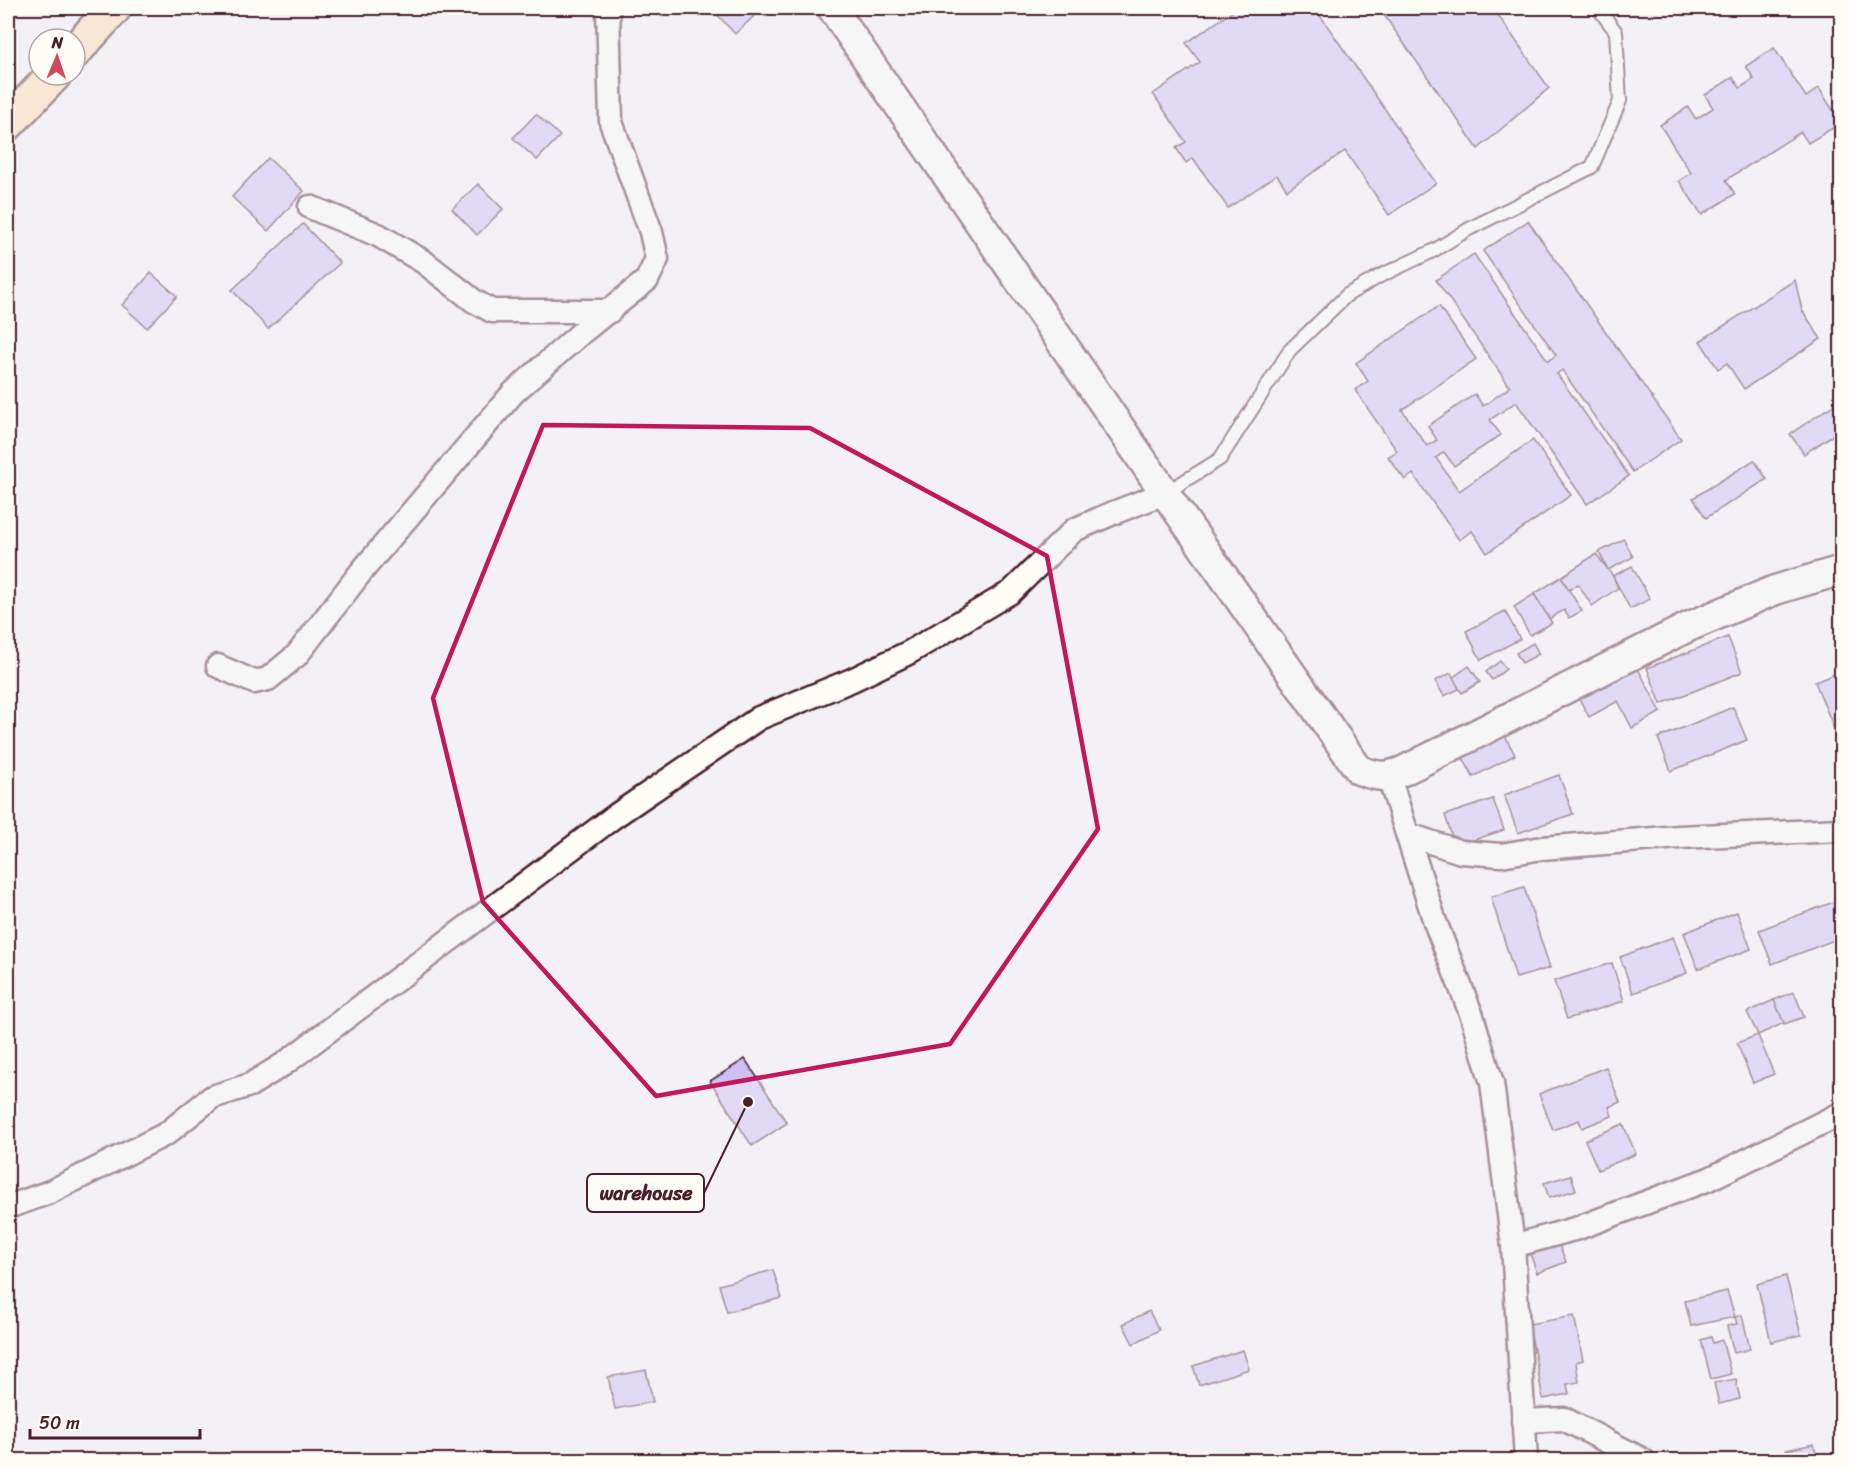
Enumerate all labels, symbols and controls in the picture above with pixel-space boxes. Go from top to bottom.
north arrow [27,27,87,87]
text: N [50,28,64,57]
callout: warehouse [587,1174,704,1212]
text: warehouse [600,1176,693,1211]
scale bar [30,1402,200,1440]
text: 50 m [39,1407,80,1439]

